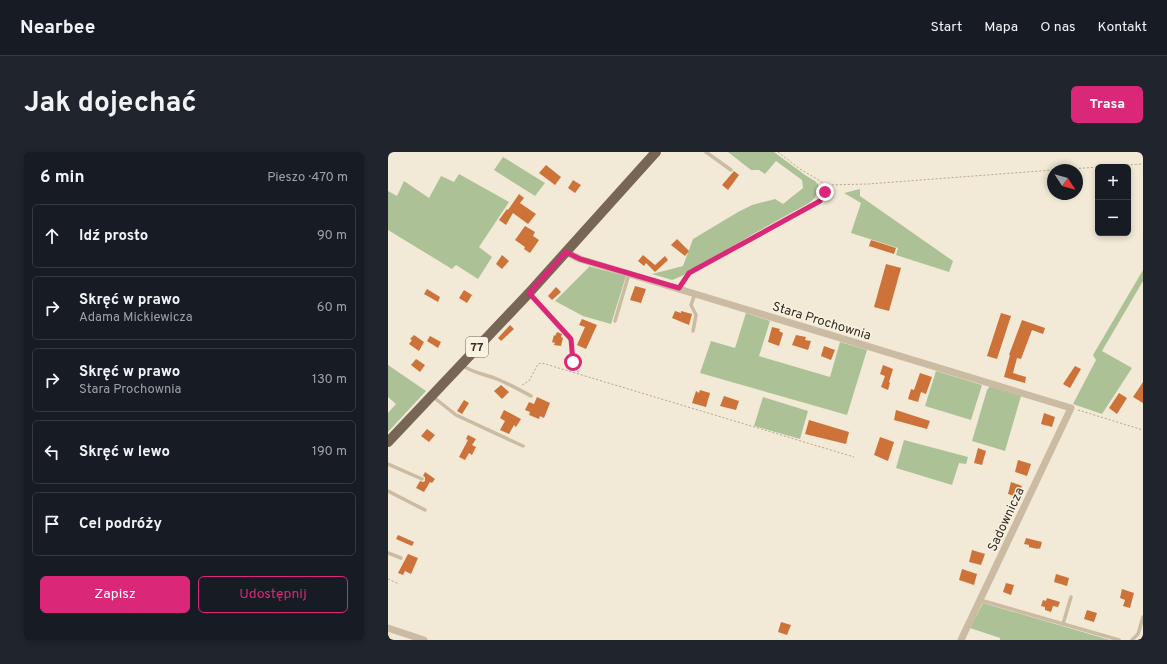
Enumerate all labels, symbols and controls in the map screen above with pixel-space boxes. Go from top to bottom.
text: Nearbee [20,16,95,40]
text: Start [930,19,962,36]
text: Mapa [984,19,1018,36]
text: O nas [1040,19,1076,36]
text: Kontakt [1098,19,1147,36]
text: Jak dojechać [24,86,197,122]
button: Trasa [1071,86,1143,123]
north arrow [1047,164,1083,200]
map controls [1095,164,1131,236]
button: + [1095,164,1131,200]
text: 6 min [40,167,84,189]
text: Pieszo · 470 m [267,170,348,186]
route end [816,183,834,201]
button: − [1095,200,1131,236]
icon: ahead [41,225,63,247]
text: Idź prosto [79,227,148,246]
text: 90 m [317,228,347,244]
text: Skręć w prawo [79,291,180,310]
icon: right [41,297,63,319]
street label: Stara Prochownia [770,299,873,345]
text: 60 m [317,300,347,316]
text: Adama Mickiewicza [79,310,193,326]
road number: 77 [466,337,488,357]
route start [564,353,582,371]
text: Skręć w prawo [79,363,180,382]
icon: right [41,369,63,391]
text: 130 m [312,372,347,388]
text: Stara Prochownia [79,382,181,398]
icon: left [41,441,63,463]
text: Skręć w lewo [79,443,170,462]
text: 190 m [312,444,347,460]
street label: Sadownicza [985,485,1029,554]
icon: arrive [41,513,63,535]
text: Cel podróży [79,515,162,534]
button: Zapisz [40,576,190,613]
button: Udostępnij [198,576,348,613]

